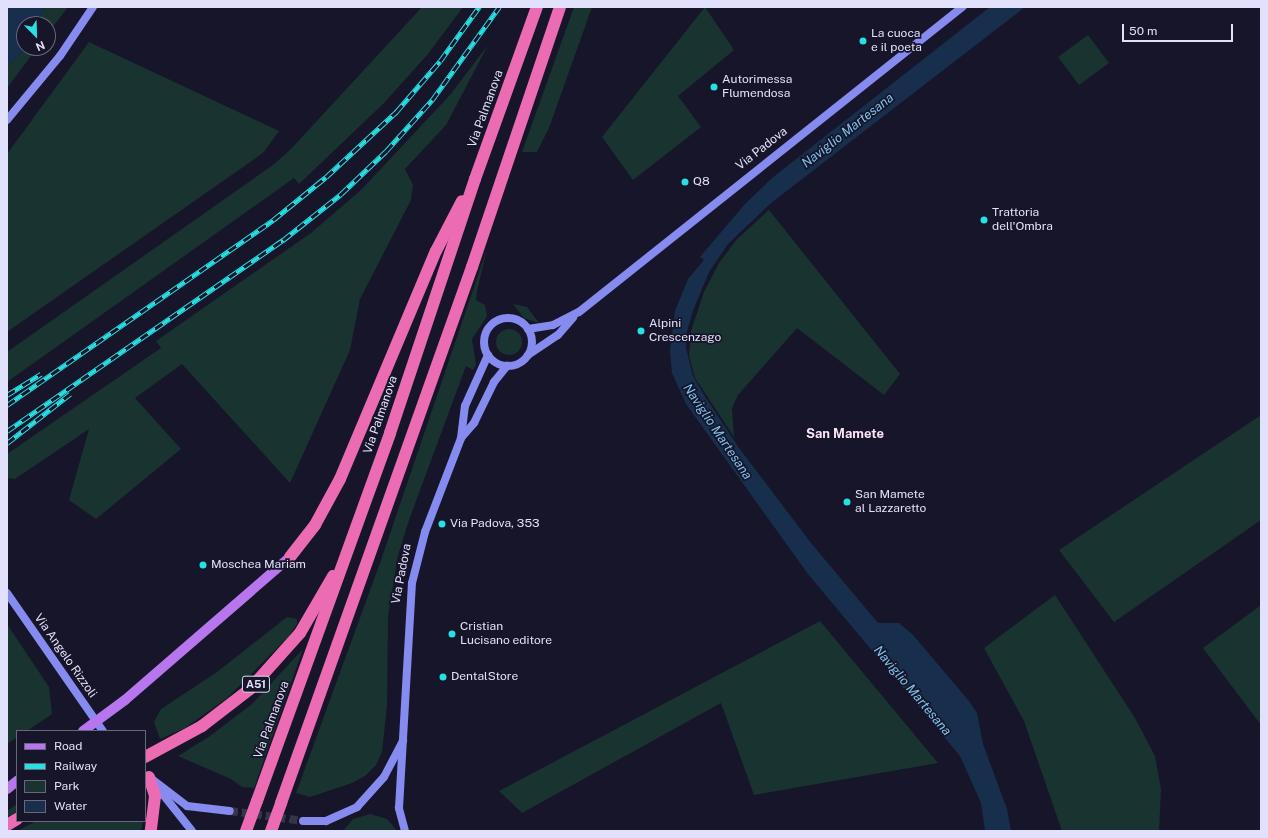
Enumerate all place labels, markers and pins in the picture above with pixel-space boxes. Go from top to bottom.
place label: La cuoca e il poeta [871,27,922,55]
marker: La cuoca e il poeta [858,36,868,46]
place label: Autorimessa Flumendosa [722,73,792,101]
marker: Autorimessa Flumendosa [709,82,719,92]
place label: Q8 [693,175,710,189]
marker: Q8 [680,177,690,187]
place label: Trattoria dell'Ombra [992,206,1053,234]
marker: Trattoria dell'Ombra [979,215,989,225]
place label: Alpini Crescenzago [649,317,721,345]
marker: Alpini Crescenzago [636,326,646,336]
place label: San Mamete al Lazzaretto [855,488,926,516]
marker: San Mamete al Lazzaretto [842,497,852,507]
place label: Via Padova, 353 [450,517,540,531]
marker: Via Padova, 353 [437,519,447,529]
place label: Moschea Mariam [211,558,306,572]
marker: Moschea Mariam [198,560,208,570]
place label: Cristian Lucisano editore [460,620,552,648]
marker: Cristian Lucisano editore [447,629,457,639]
place label: DentalStore [451,670,518,684]
marker: DentalStore [438,672,448,682]

